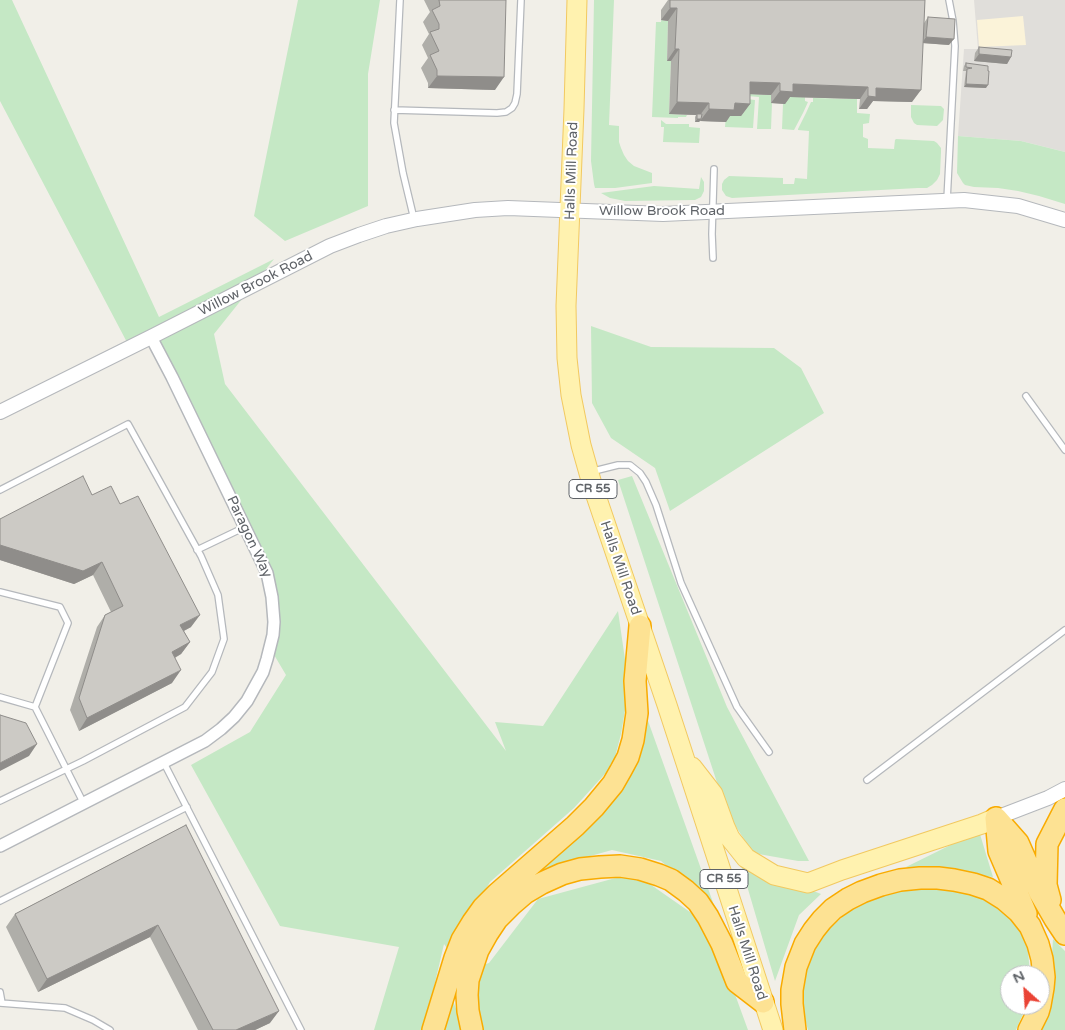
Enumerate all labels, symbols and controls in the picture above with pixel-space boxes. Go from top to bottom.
street label: Halls Mill Road [562,122,582,220]
street label: Willow Brook Road [599,203,725,219]
street label: Willow Brook Road [196,248,316,320]
road number: CR 55 [569,479,617,498]
street label: Paragon Way [223,493,275,581]
street label: Halls Mill Road [596,519,644,617]
road number: CR 55 [700,870,748,889]
street label: Halls Mill Road [724,904,770,1002]
north arrow [1000,965,1050,1015]
text: N [1010,967,1027,987]

